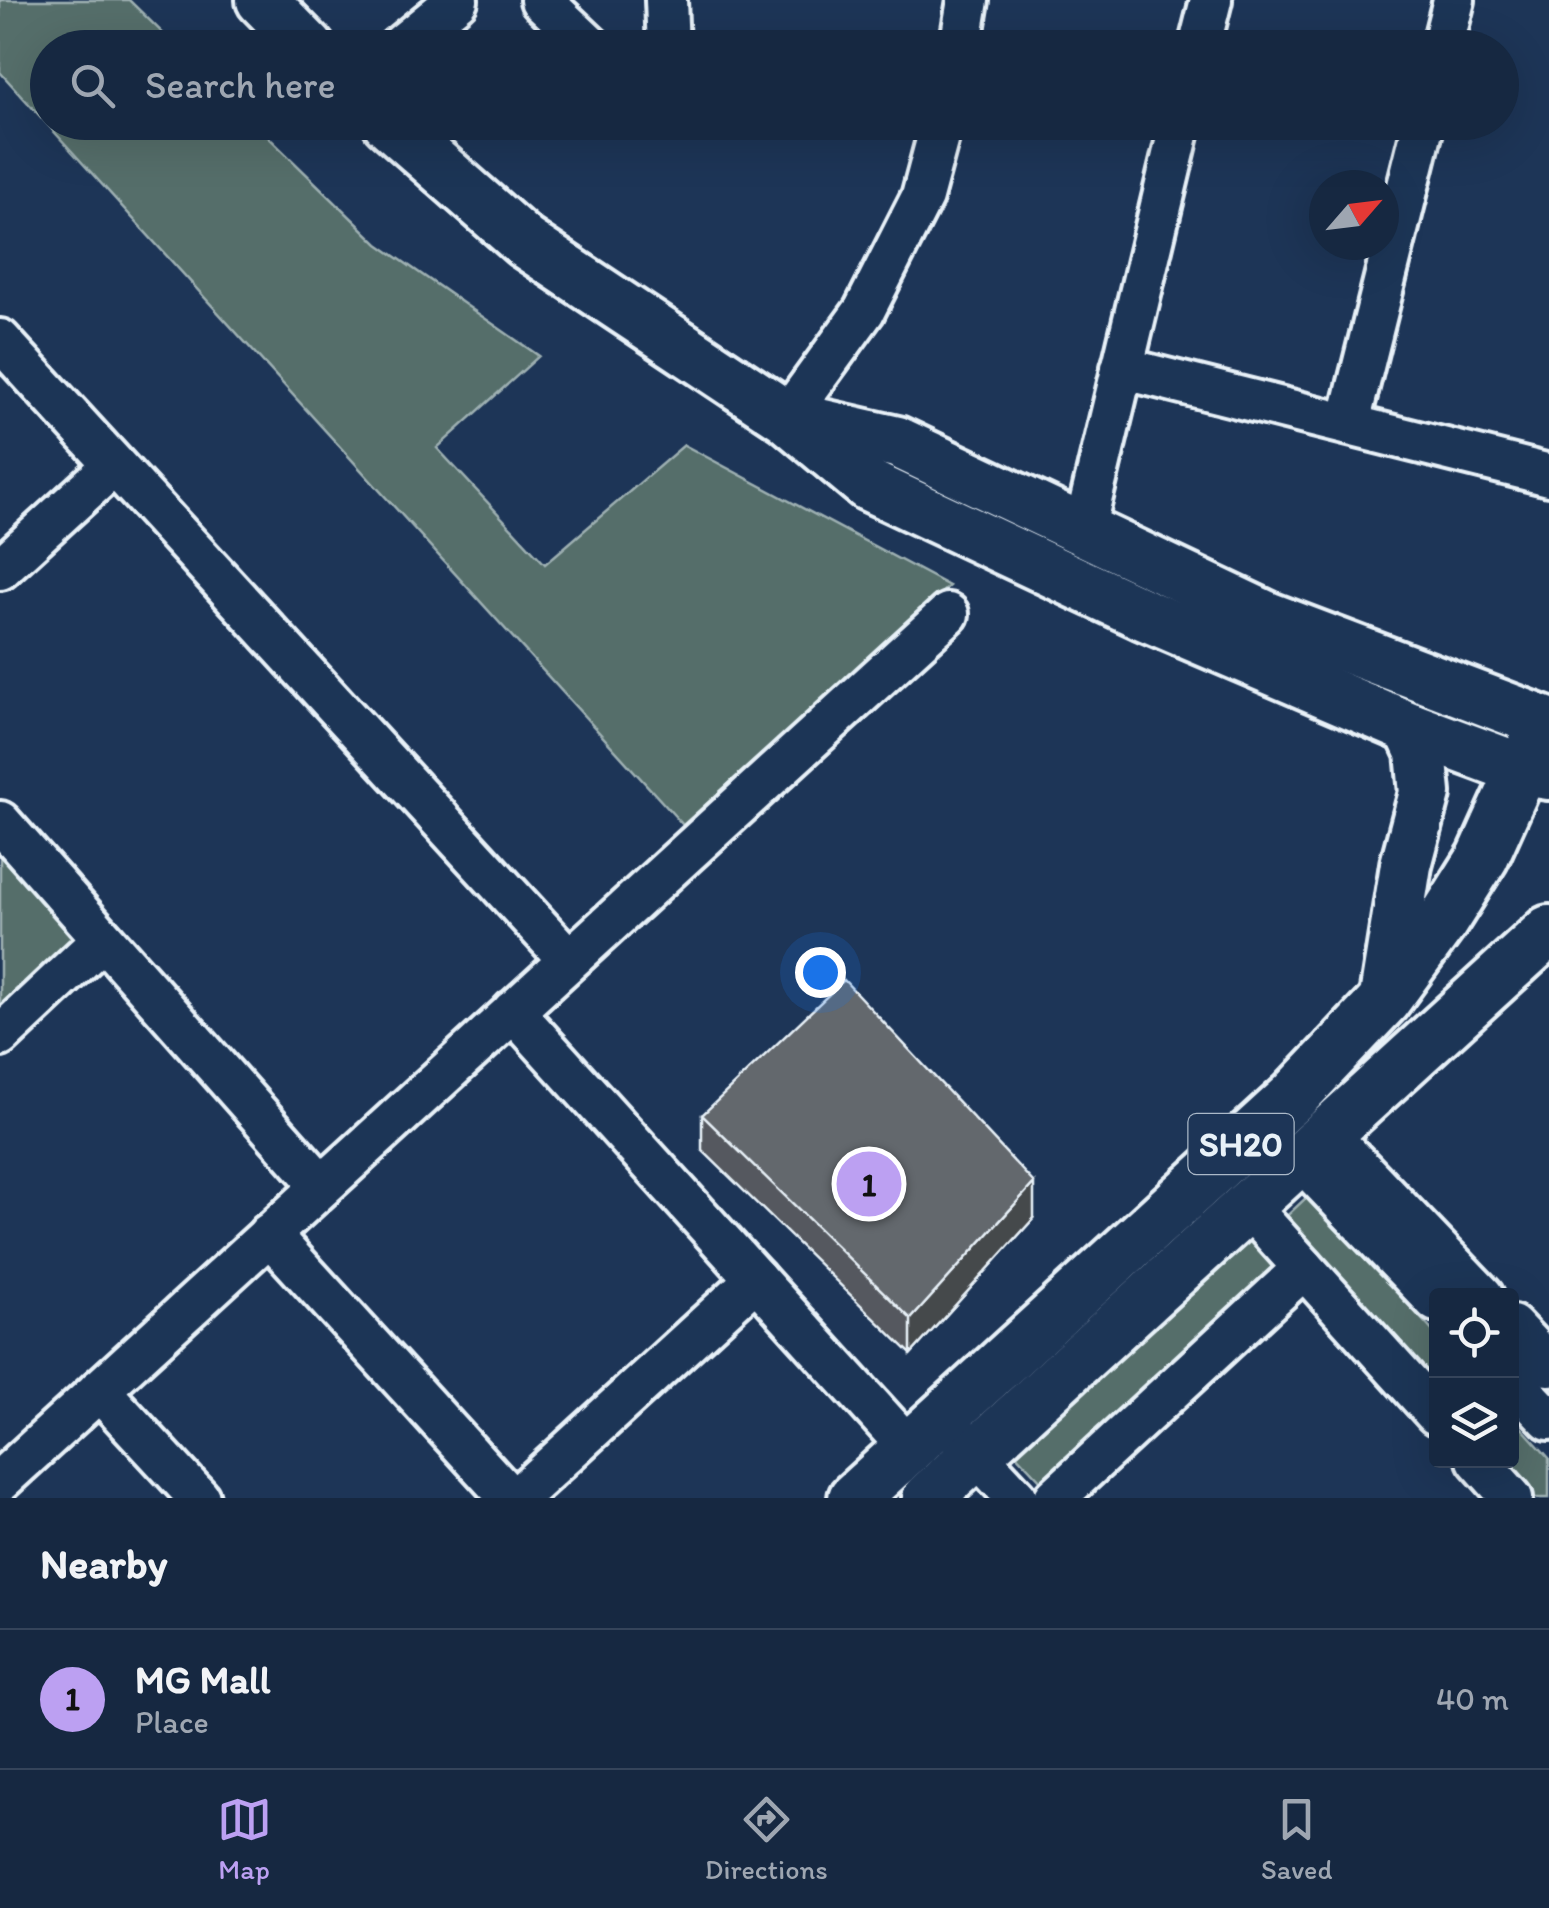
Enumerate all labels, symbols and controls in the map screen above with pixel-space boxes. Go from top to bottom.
search box [30,30,1519,140]
icon: search [65,58,120,113]
text: Search here [145,62,336,108]
north arrow [1309,170,1399,260]
your location [795,947,846,998]
road number: SH20 [1188,1114,1294,1174]
pin: 1 [836,1146,902,1222]
map controls [1429,1288,1519,1468]
button: locate [1429,1288,1519,1378]
button: layers [1429,1378,1519,1468]
text: Nearby [40,1538,167,1589]
text: MG Mall [135,1657,271,1703]
text: 1 [65,1680,80,1718]
text: 40 m [1436,1680,1509,1718]
text: Place [135,1703,209,1741]
tab: Map [217,1792,272,1886]
tab: Directions [705,1792,828,1886]
tab: Saved [1261,1792,1332,1886]

